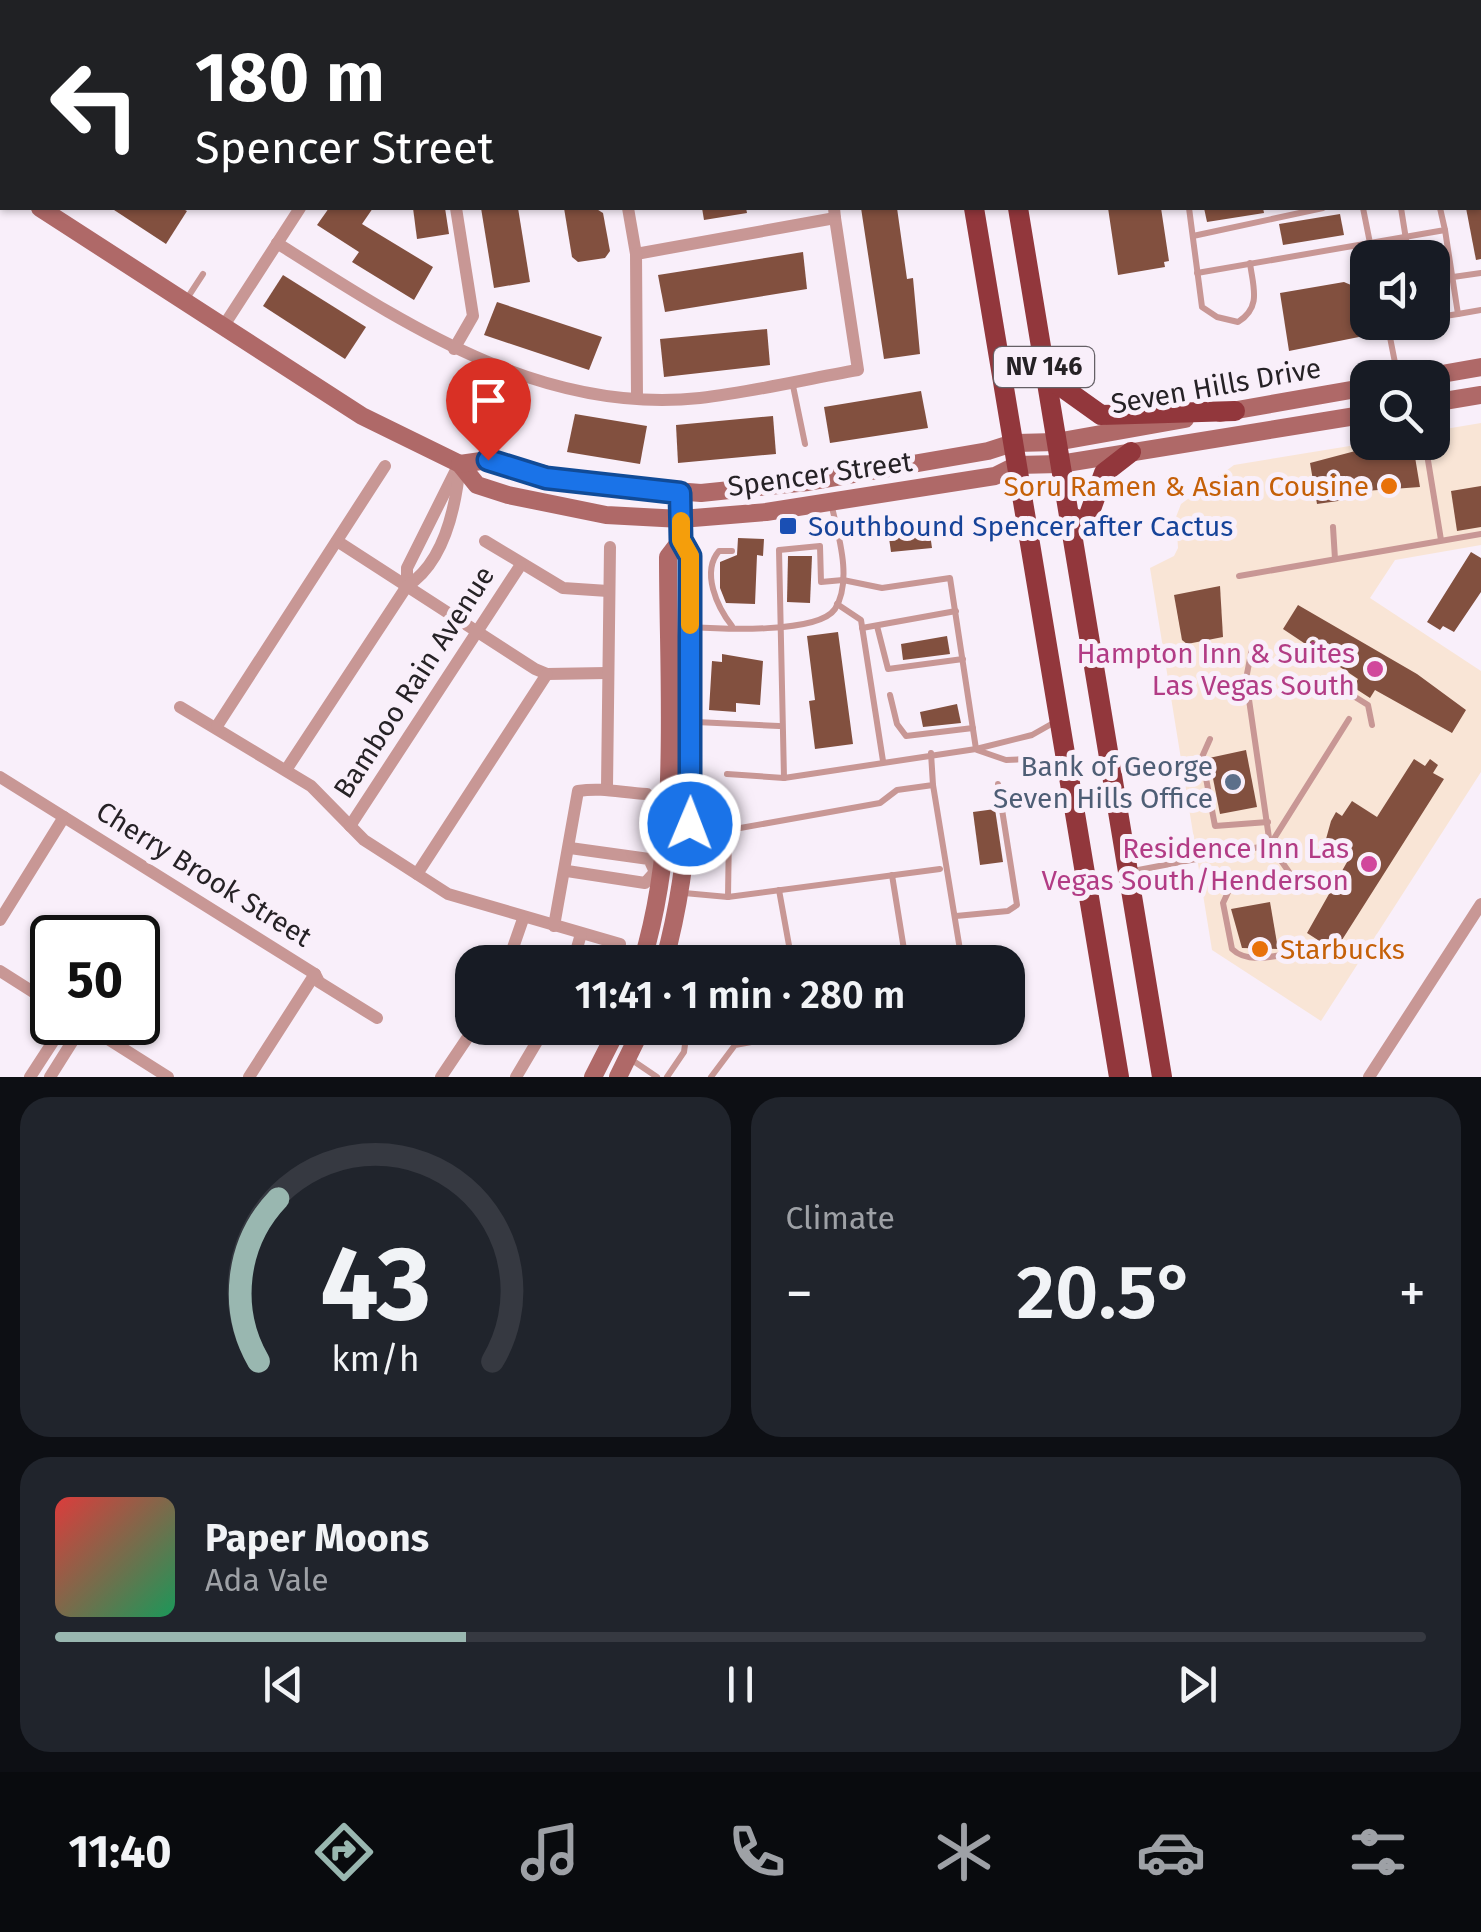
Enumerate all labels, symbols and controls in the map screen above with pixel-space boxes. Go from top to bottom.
text: 180 m [195,36,385,120]
icon: left [30,40,160,170]
text: Spencer Street [195,121,494,175]
map controls [1350,240,1450,460]
button: sound [1350,240,1450,340]
road number: NV 146 [994,347,1094,387]
street label: Seven Hills Drive [1108,351,1324,421]
pin [446,358,531,461]
button: search [1350,360,1450,460]
icon: arrive [461,373,516,428]
street label: Spencer Street [726,445,915,503]
place label: Soru Ramen & Asian Cousine [1004,470,1369,503]
marker: Soru Ramen & Asian Cousine [1378,475,1400,497]
place label: Southbound Spencer after Cactus [808,510,1233,543]
marker: Southbound Spencer after Cactus [777,515,799,537]
street label: Bamboo Rain Avenue [327,560,501,804]
place label: Hampton Inn & Suites Las Vegas South [1076,637,1355,702]
marker: Hampton Inn & Suites Las Vegas South [1364,658,1386,680]
place label: Bank of George Seven Hills Office [993,750,1213,815]
marker: Bank of George Seven Hills Office [1222,771,1244,793]
position arrow [638,772,742,876]
street label: Cherry Brook Street [90,794,318,954]
place label: Residence Inn Las Vegas South/Henderson [1041,832,1349,897]
marker: Residence Inn Las Vegas South/Henderson [1358,853,1380,875]
speed limit sign: 50 [30,915,160,1045]
place label: Starbucks [1280,933,1405,966]
marker: Starbucks [1249,938,1271,960]
text: 11:41 · 1 min · 280 m [575,972,905,1018]
text: Climate [786,1199,895,1237]
text: 43 [320,1222,431,1347]
text: 20.5° [1017,1248,1195,1338]
text: − [786,1261,813,1327]
text: + [1399,1261,1426,1327]
text: km/h [331,1338,419,1380]
text: Paper Moons [205,1515,429,1561]
text: Ada Vale [205,1561,329,1599]
icon: previous [256,1657,311,1712]
icon: pause [713,1657,768,1712]
icon: next [1170,1657,1225,1712]
icon: directions [309,1817,379,1887]
icon: music [515,1817,585,1887]
icon: phone [722,1817,792,1887]
icon: climate [929,1817,999,1887]
icon: car [1136,1817,1206,1887]
icon: filters [1343,1817,1413,1887]
text: 11:40 [68,1825,172,1879]

